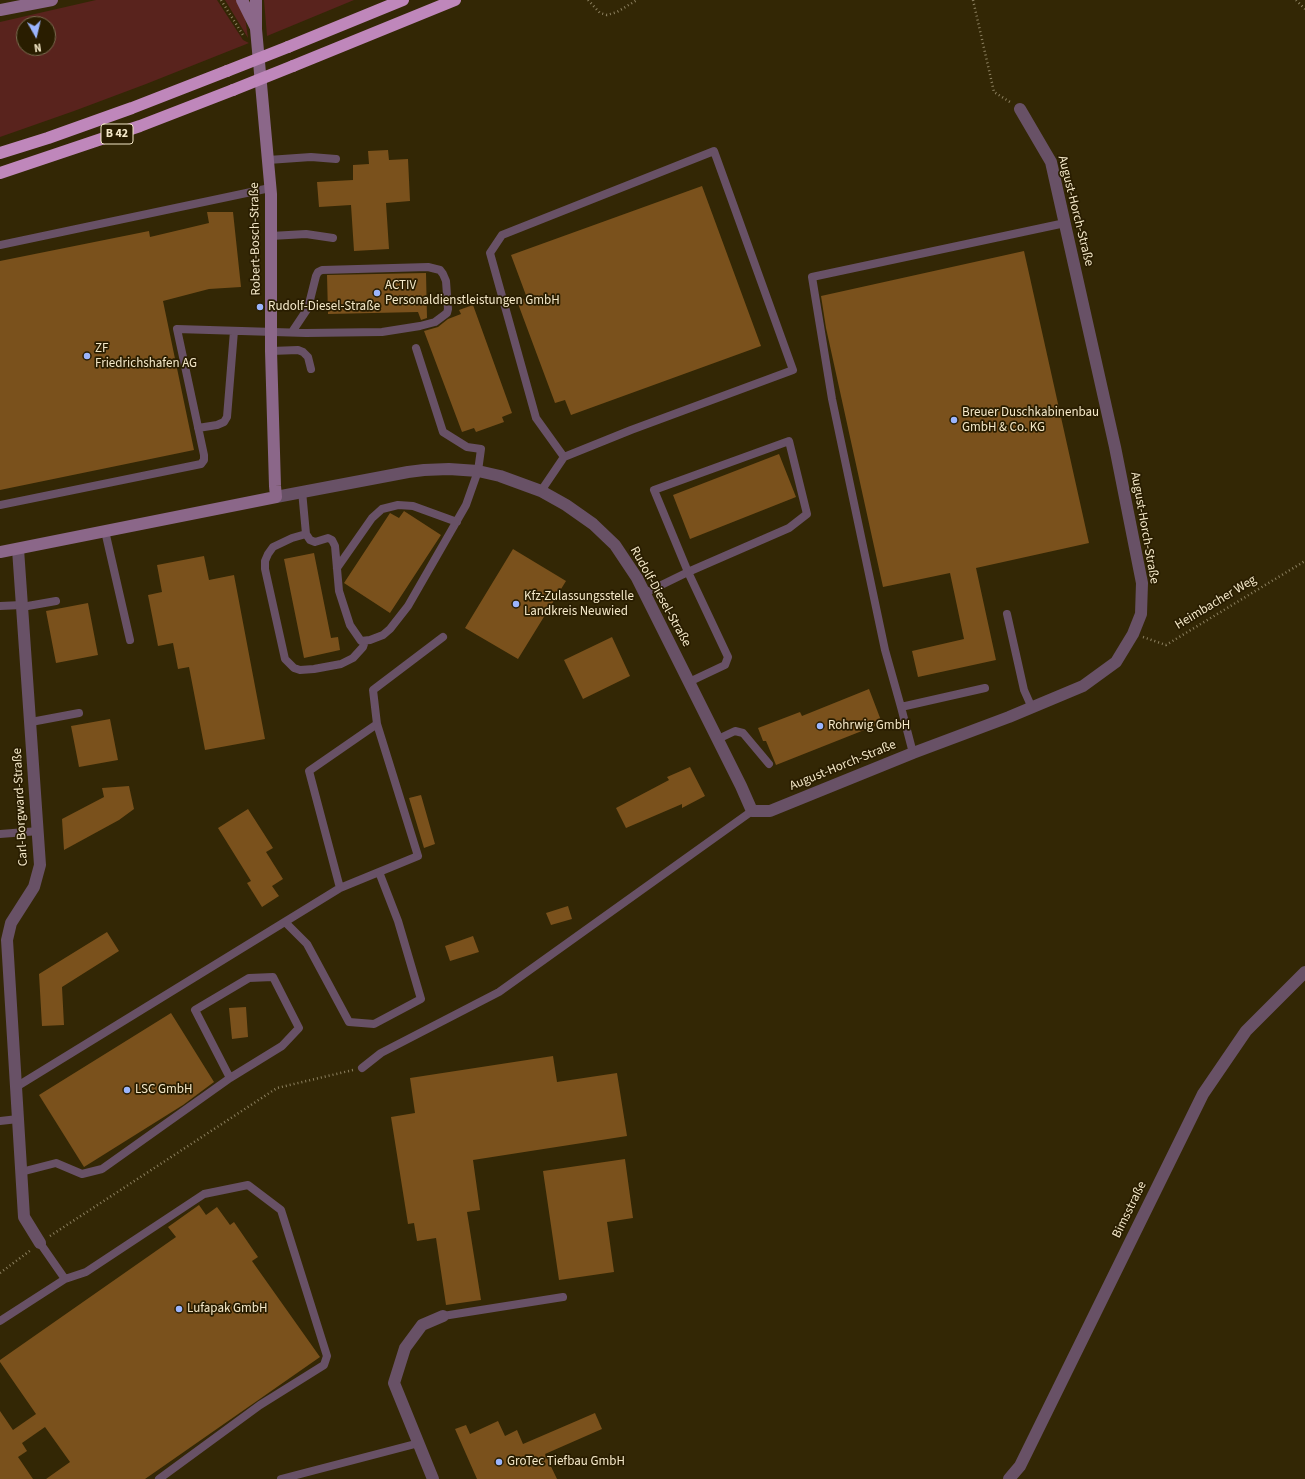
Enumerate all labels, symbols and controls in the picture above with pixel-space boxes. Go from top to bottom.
north arrow [16,16,56,56]
text: N [33,39,42,55]
road number: B 42 [101,124,133,144]
street label: August-Horch-Straße [1054,154,1096,268]
street label: Robert-Bosch-Straße [247,182,265,296]
place label: ACTIV Personaldienstleistungen GmbH [385,278,560,309]
marker: ACTIV Personaldienstleistungen GmbH [372,288,382,298]
place label: Rudolf-Diesel-Straße [268,299,380,315]
marker: Rudolf-Diesel-Straße [255,302,265,312]
place label: ZF Friedrichshafen AG [95,341,197,372]
marker: ZF Friedrichshafen AG [82,351,92,361]
place label: Breuer Duschkabinenbau GmbH & Co. KG [962,405,1099,436]
marker: Breuer Duschkabinenbau GmbH & Co. KG [949,415,959,425]
street label: August-Horch-Straße [1126,471,1162,585]
street label: Rudolf-Diesel-Straße [626,544,694,650]
street label: Heimbacher Weg [1173,573,1259,633]
place label: Kfz-Zulassungsstelle Landkreis Neuwied [524,589,634,620]
marker: Kfz-Zulassungsstelle Landkreis Neuwied [511,599,521,609]
place label: Rohrwig GmbH [828,718,910,734]
marker: Rohrwig GmbH [815,721,825,731]
street label: August-Horch-Straße [788,738,898,794]
street label: Carl-Borgward-Straße [10,748,32,866]
place label: LSC GmbH [135,1082,192,1098]
marker: LSC GmbH [122,1085,132,1095]
street label: Bimsstraße [1110,1179,1150,1241]
place label: Lufapak GmbH [187,1301,267,1317]
marker: Lufapak GmbH [174,1304,184,1314]
place label: GroTec Tiefbau GmbH [507,1454,625,1470]
marker: GroTec Tiefbau GmbH [494,1457,504,1467]

